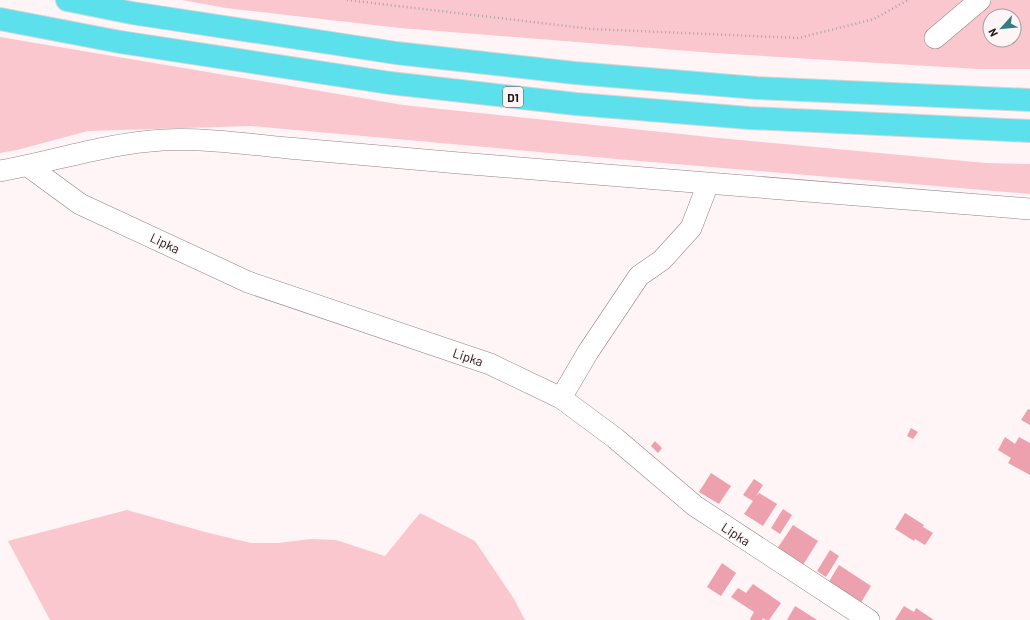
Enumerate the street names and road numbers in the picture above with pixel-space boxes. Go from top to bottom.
road number: D1 [503,87,523,107]
street label: Lipka [148,229,182,257]
street label: Lipka [451,344,485,370]
street label: Lipka [719,519,753,549]

